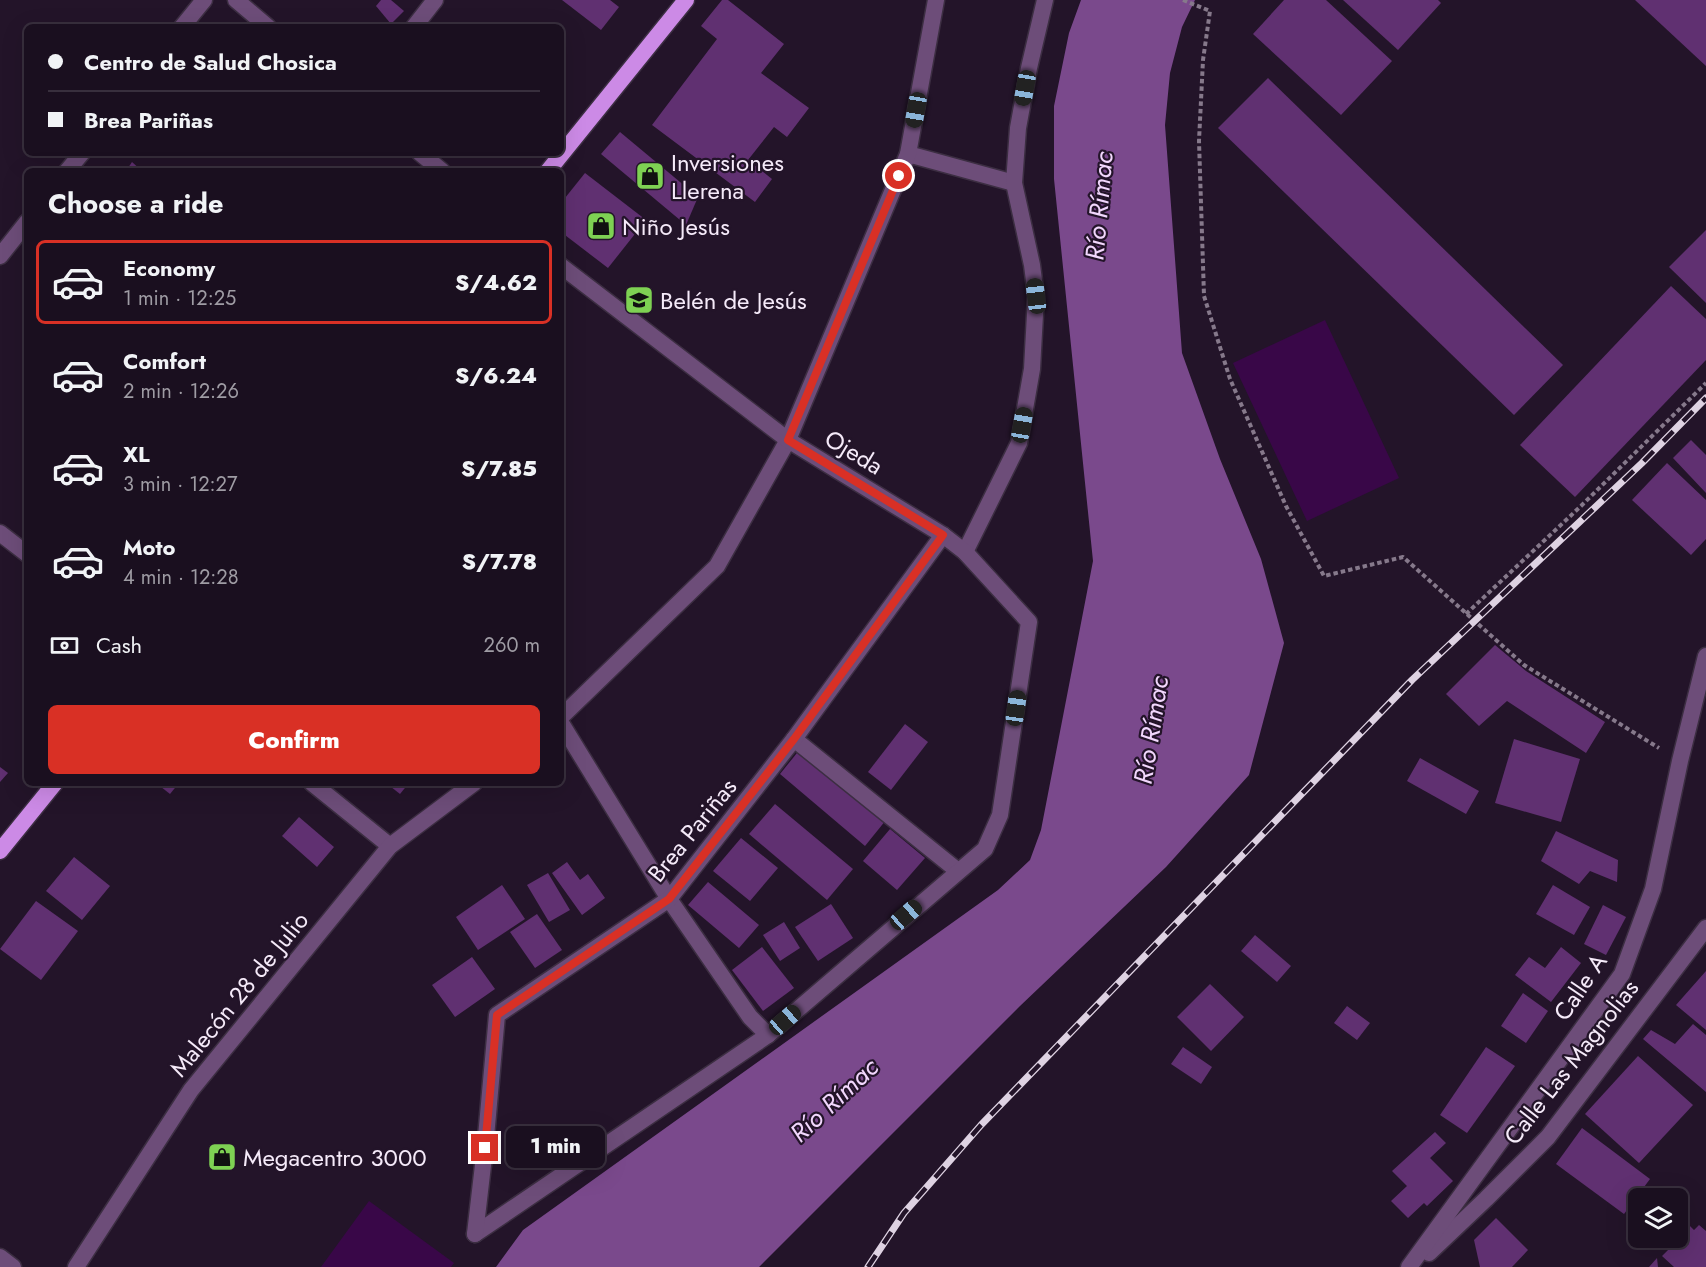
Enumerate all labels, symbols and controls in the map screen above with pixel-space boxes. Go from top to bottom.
text: Centro de Salud Chosica [84,46,337,78]
car [1013,69,1037,107]
car [904,91,928,129]
text: Brea Pariñas [84,104,213,136]
place label: Inversiones Llerena [671,145,784,208]
water label: Río Rímac [1075,149,1123,262]
shop icon: Inversiones Llerena [634,160,666,192]
route start [885,162,912,189]
text: Choose a ride [48,184,223,223]
place label: Niño Jesús [622,209,730,244]
shop icon: Niño Jesús [585,210,617,242]
text: Economy [123,252,215,284]
icon: car [51,255,105,309]
text: S/4.62 [455,266,537,298]
car [1025,277,1047,315]
place label: Belén de Jesús [660,283,807,318]
text: 1 min · 12:25 [123,284,236,313]
school or university icon: Belén de Jesús [623,284,655,316]
text: Comfort [123,345,206,377]
icon: car [51,348,105,402]
text: S/6.24 [455,359,537,391]
text: 2 min · 12:26 [123,377,239,406]
car [1010,406,1034,444]
street label: Ojeda [818,421,890,483]
text: XL [123,438,150,470]
icon: car [51,441,105,495]
text: S/7.85 [461,452,537,484]
text: 3 min · 12:27 [123,470,237,499]
text: Moto [123,531,176,563]
icon: car [51,534,105,588]
text: S/7.78 [462,545,537,577]
text: 4 min · 12:28 [123,563,239,592]
icon: cash [48,629,81,662]
text: Cash [96,629,142,661]
text: 260 m [484,631,540,660]
water label: Río Rímac [1124,672,1178,787]
car [1005,689,1027,727]
button: Confirm [48,705,540,774]
street label: Brea Pariñas [639,771,745,889]
car [887,896,925,934]
street label: Malecón 28 de Julio [161,904,317,1084]
street label: Calle A [1545,946,1615,1028]
street label: Calle Las Magnolias [1495,972,1647,1152]
car [766,1001,804,1039]
water label: Río Rímac [781,1048,888,1151]
callout: 1 min [506,1127,605,1169]
text: 1 min [530,1132,581,1161]
route end [471,1134,498,1161]
place label: Megacentro 3000 [243,1140,427,1175]
shop icon: Megacentro 3000 [206,1141,238,1173]
map controls [1628,1188,1688,1248]
button: layers [1628,1188,1688,1248]

